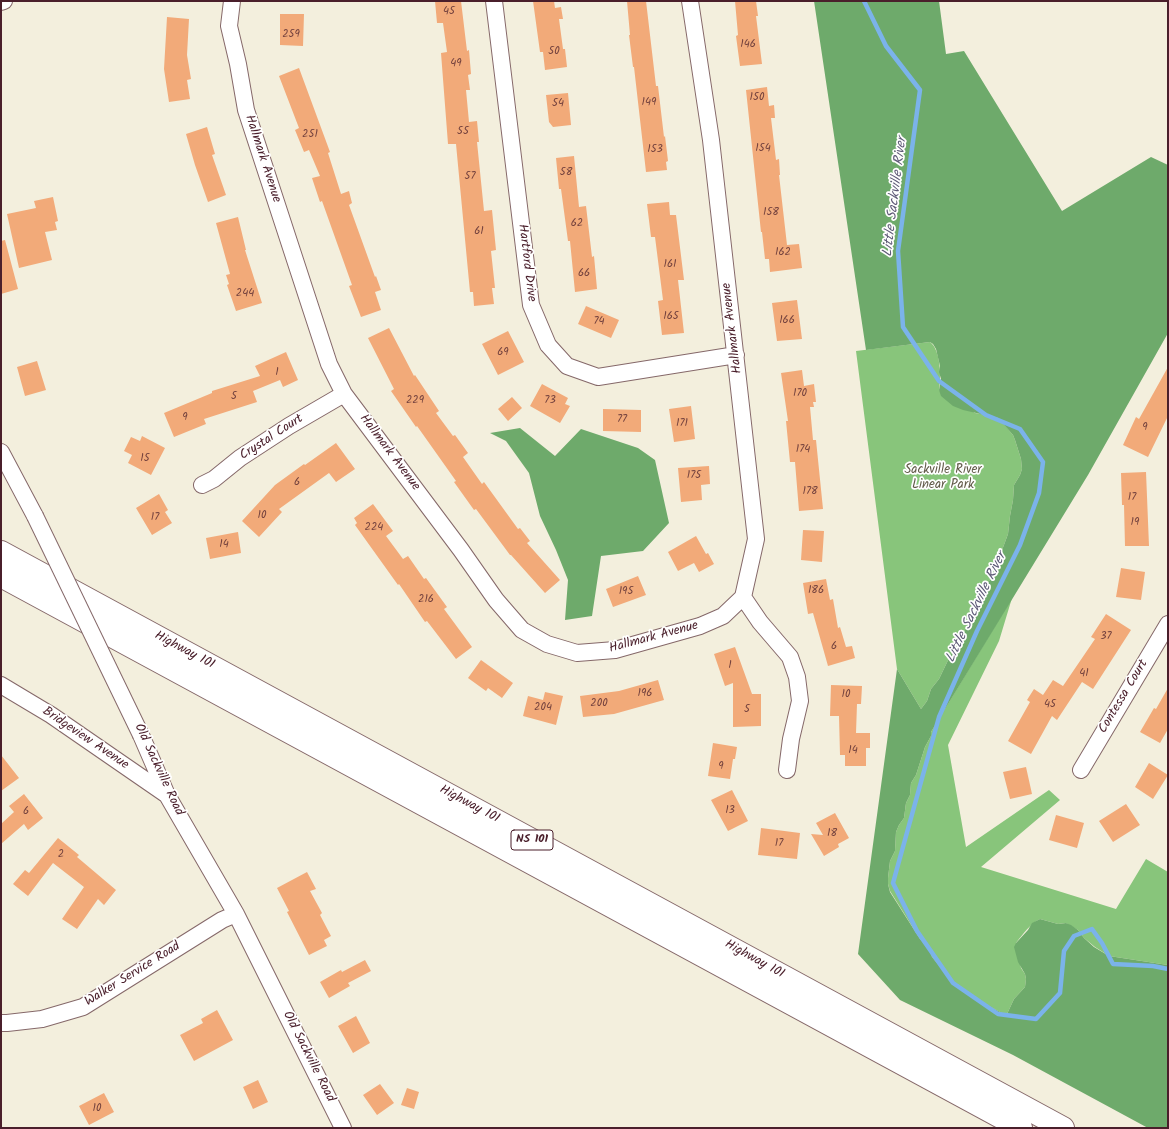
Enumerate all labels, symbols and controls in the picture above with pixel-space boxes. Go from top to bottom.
house number: 45 [443,5,455,19]
house number: 259 [282,28,300,42]
house number: 146 [740,38,756,52]
house number: 50 [548,45,560,59]
house number: 49 [450,57,462,71]
house number: 150 [750,91,764,105]
house number: 149 [642,96,656,110]
house number: 54 [552,97,564,111]
street label: Hallmark Avenue [240,113,284,205]
house number: 55 [457,125,469,139]
house number: 251 [302,128,318,142]
water label: Little Sackville River [880,136,912,258]
house number: 154 [755,142,771,156]
house number: 153 [647,143,663,157]
house number: 58 [560,166,572,180]
house number: 57 [465,170,475,184]
house number: 158 [763,206,779,220]
house number: 62 [571,217,583,231]
street label: Hartford Drive [514,223,538,303]
house number: 61 [474,225,484,239]
house number: 162 [775,246,791,260]
house number: 161 [663,258,677,272]
house number: 66 [578,267,590,281]
street label: Hallmark Avenue [720,282,746,374]
house number: 244 [236,287,254,301]
house number: 165 [663,310,679,324]
house number: 166 [779,314,795,328]
house number: 74 [593,315,605,329]
house number: 69 [497,346,509,360]
house number: 1 [275,366,279,380]
house number: 170 [793,387,807,401]
house number: 5 [231,390,237,404]
house number: 229 [406,394,424,408]
house number: 73 [544,394,556,408]
house number: 9 [182,411,188,425]
street label: Crystal Court [237,412,307,464]
street label: Hallmark Avenue [355,412,423,494]
house number: 77 [617,413,627,427]
house number: 171 [676,417,688,431]
house number: 9 [1142,421,1148,435]
house number: 174 [796,443,810,457]
house number: 15 [140,452,150,466]
park label: Sackville River Linear Park [904,463,982,494]
house number: 175 [687,469,701,483]
house number: 6 [294,476,300,490]
house number: 178 [802,485,818,499]
house number: 17 [1128,491,1136,505]
house number: 10 [258,509,266,523]
house number: 17 [151,511,159,525]
house number: 19 [1131,516,1139,530]
house number: 224 [365,521,383,535]
house number: 14 [219,538,229,552]
water label: Little Sackville River [943,550,1011,666]
house number: 186 [808,584,824,598]
house number: 195 [619,585,633,599]
house number: 216 [418,593,434,607]
street label: Hallmark Avenue [608,619,700,657]
street label: Highway 101 [151,629,217,673]
house number: 37 [1100,630,1112,644]
house number: 6 [831,640,837,654]
street label: Contessa Court [1096,657,1152,737]
house number: 1 [728,659,732,673]
house number: 41 [1079,667,1089,681]
house number: 196 [638,687,652,701]
house number: 10 [842,688,850,702]
house number: 200 [590,697,608,711]
house number: 45 [1044,698,1056,712]
house number: 204 [534,701,552,715]
house number: 5 [744,703,750,717]
street label: Bridgeview Avenue [39,704,131,774]
street label: Old Sackville Road [130,721,186,819]
house number: 14 [848,744,858,758]
house number: 9 [718,760,724,774]
street label: Highway 101 [436,783,502,827]
house number: 13 [725,804,735,818]
house number: 6 [23,805,29,819]
house number: 18 [827,827,837,841]
road number: NS 101 [511,830,553,850]
house number: 17 [775,837,783,851]
house number: 2 [58,848,64,862]
street label: Highway 101 [721,937,787,983]
street label: Walker Service Road [82,939,184,1011]
street label: Old Sackville Road [278,1009,338,1105]
house number: 10 [93,1102,101,1116]

